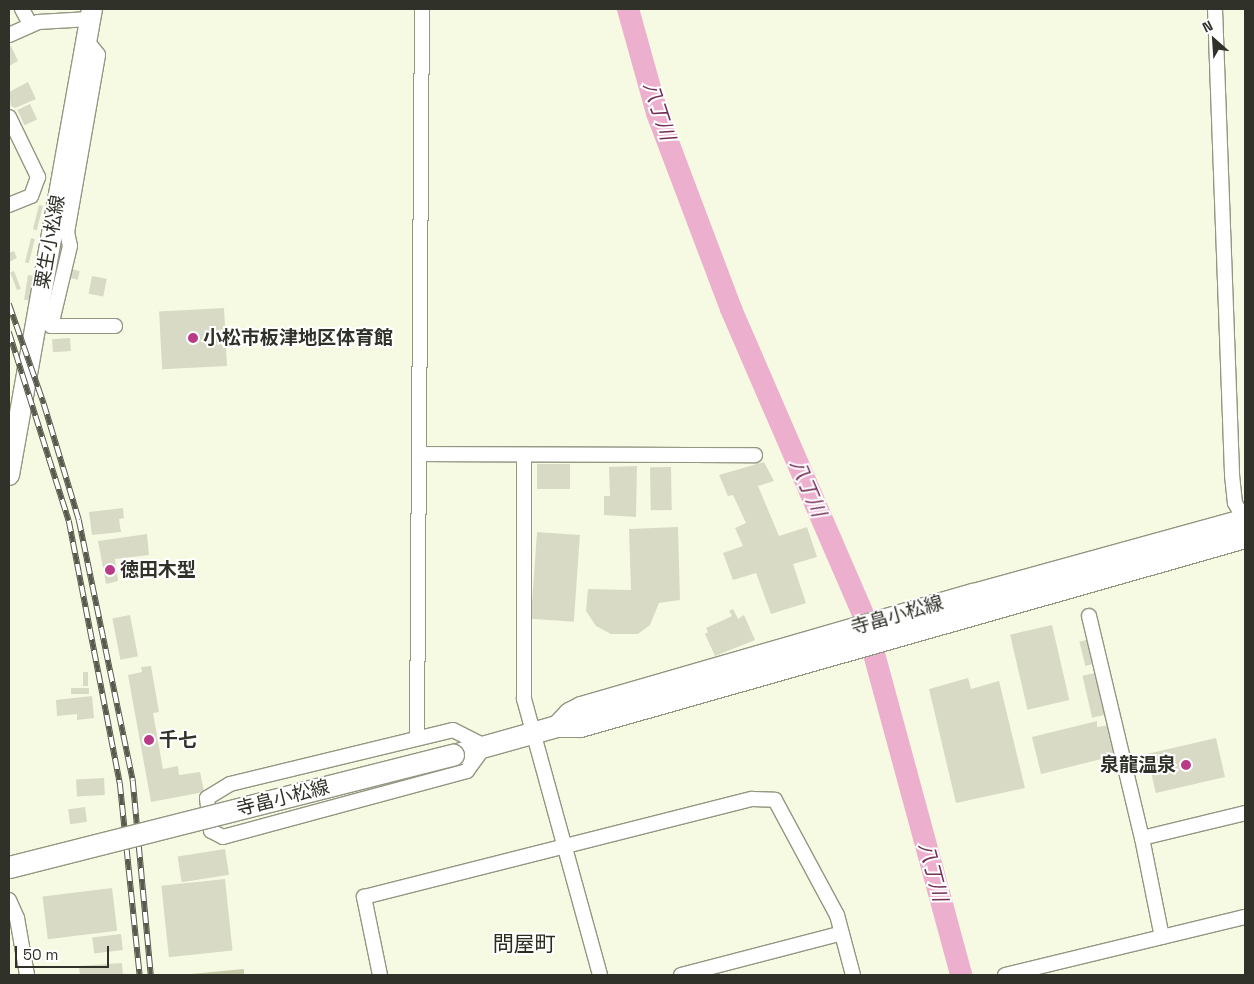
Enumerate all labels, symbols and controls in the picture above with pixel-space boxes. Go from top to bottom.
north arrow [1189,15,1239,65]
text: N [1199,16,1216,37]
water label: 八丁川 [638,79,680,143]
street label: 粟生小松線 [31,193,69,291]
place label: 小松市板津地区体育館 [203,327,393,349]
marker: 小松市板津地区体育館 [187,332,199,344]
water label: 八丁川 [785,456,831,520]
place label: 徳田木型 [120,559,196,581]
marker: 徳田木型 [104,564,116,576]
street label: 寺畠小松線 [848,591,946,639]
place label: 千七 [159,729,197,751]
marker: 千七 [143,734,155,746]
place label: 泉龍温泉 [1100,754,1176,776]
marker: 泉龍温泉 [1180,759,1192,771]
street label: 寺畠小松線 [234,775,332,821]
water label: 八丁川 [914,840,952,904]
district label: 問屋町 [493,931,555,957]
scale bar [18,936,111,968]
text: 50 m [23,945,58,964]

